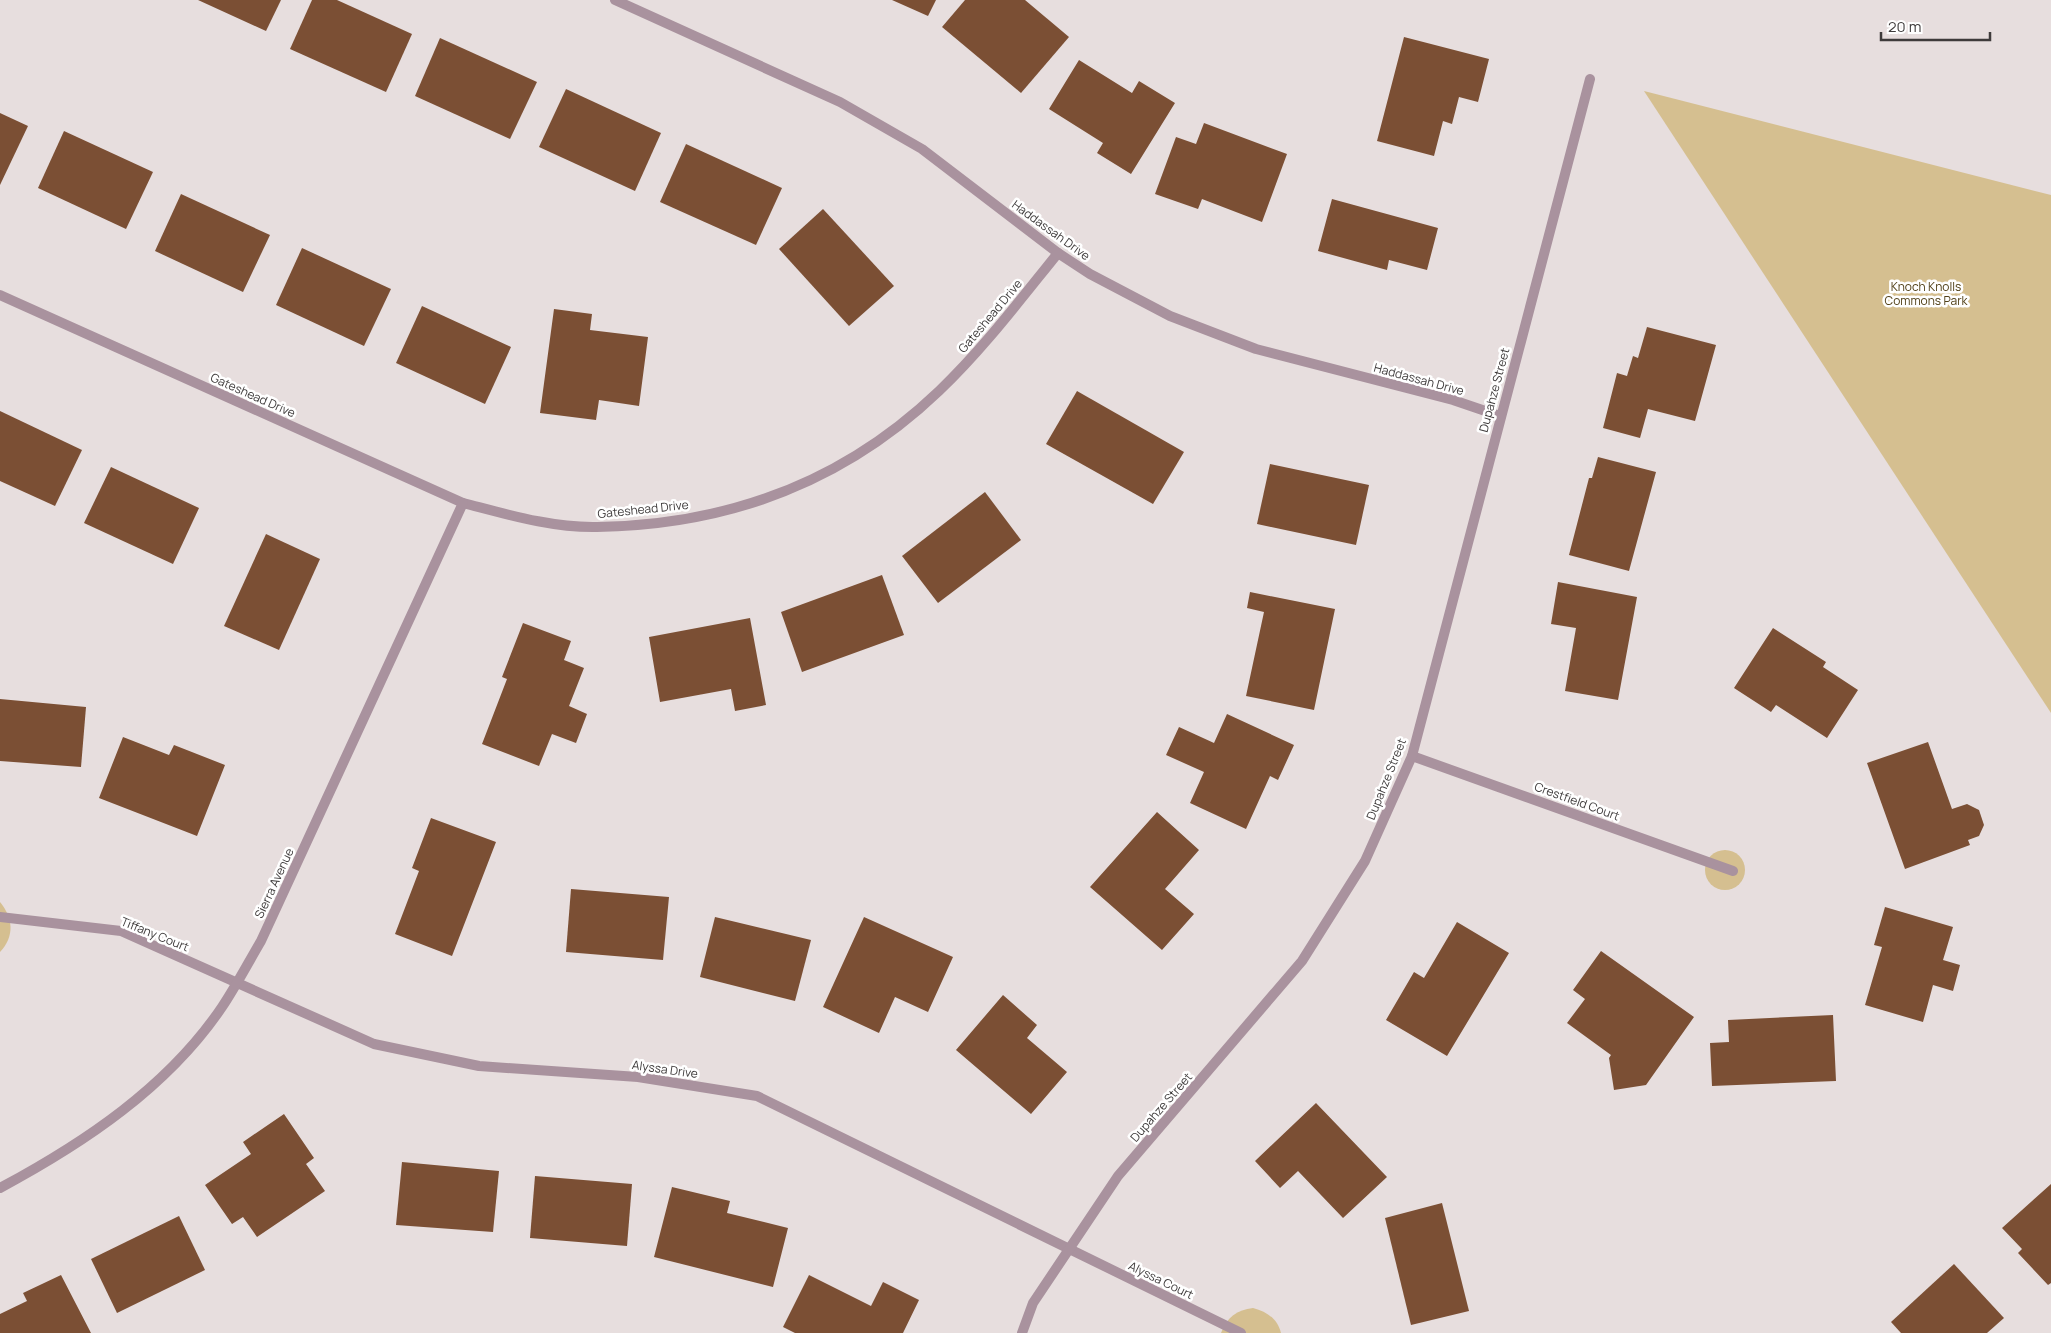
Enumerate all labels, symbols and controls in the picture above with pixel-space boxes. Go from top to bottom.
scale bar [1881,10,1990,42]
text: 20 m [1888,16,1921,37]
street label: Haddassah Drive [1009,196,1093,264]
street label: Gateshead Drive [954,276,1026,356]
park label: Knoch Knolls Commons Park [1885,278,1968,309]
street label: Dupahze Street [1475,346,1513,434]
street label: Haddassah Drive [1372,359,1466,399]
street label: Gateshead Drive [208,369,298,421]
street label: Gateshead Drive [597,496,689,522]
street label: Dupahze Street [1362,735,1410,822]
street label: Crestfield Court [1532,778,1622,824]
street label: Sierra Avenue [250,845,298,921]
street label: Tiffany Court [118,913,192,955]
street label: Alyssa Drive [631,1056,699,1082]
street label: Dupahze Street [1126,1069,1196,1145]
street label: Alyssa Court [1126,1257,1197,1303]

